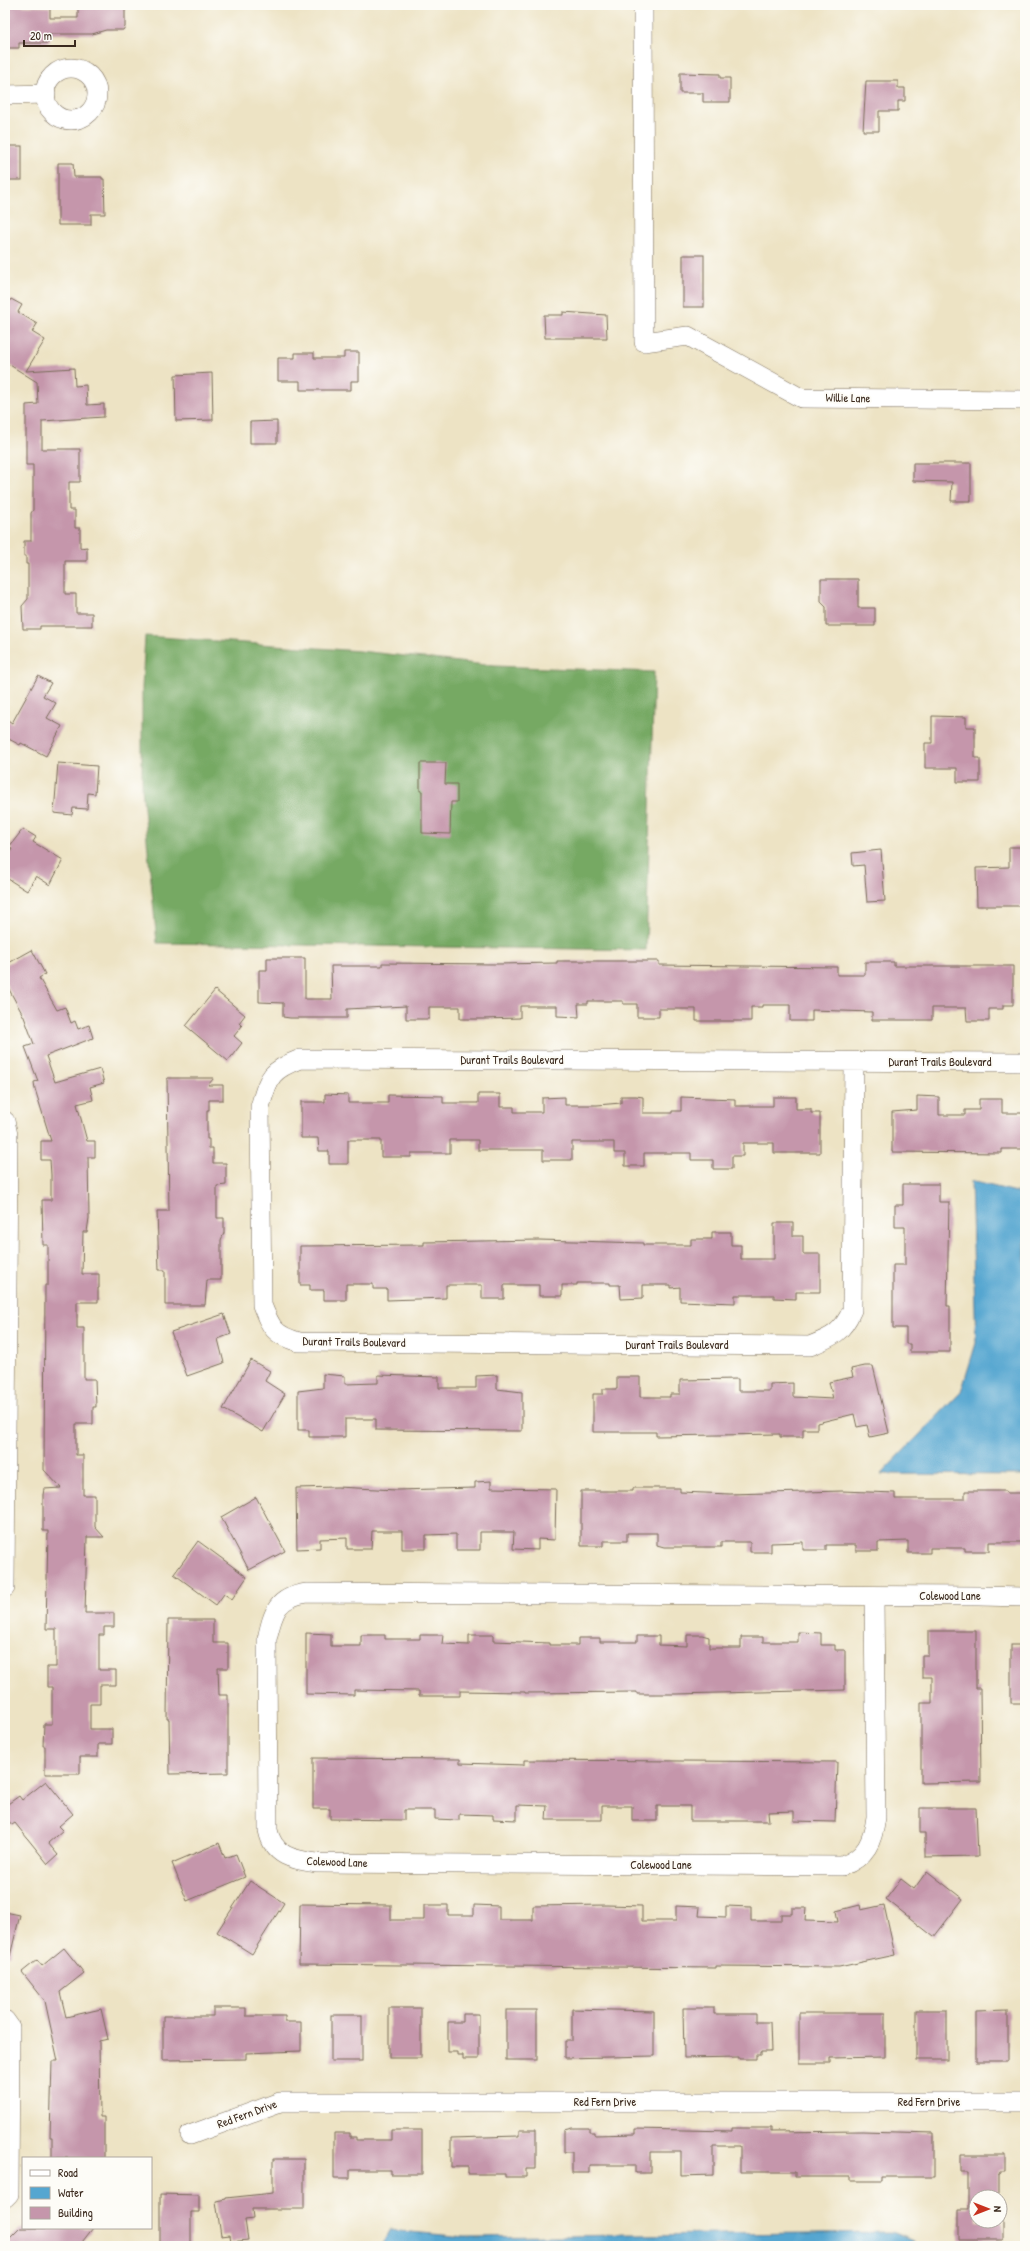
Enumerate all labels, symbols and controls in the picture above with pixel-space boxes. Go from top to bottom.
scale bar [24,22,75,48]
text: 20 m [30,27,52,44]
street label: Willie Lane [825,389,871,406]
street label: Durant Trails Boulevard [461,1051,564,1068]
street label: Durant Trails Boulevard [889,1053,992,1070]
street label: Durant Trails Boulevard [302,1332,406,1351]
street label: Durant Trails Boulevard [626,1336,729,1353]
street label: Colewood Lane [919,1587,981,1604]
street label: Colewood Lane [306,1852,368,1871]
street label: Colewood Lane [630,1856,692,1873]
street label: Red Fern Drive [574,2093,636,2110]
street label: Red Fern Drive [898,2093,960,2110]
street label: Red Fern Drive [215,2095,279,2132]
legend [22,2157,152,2229]
text: Road [58,2164,78,2181]
text: Water [58,2184,84,2201]
north arrow [968,2189,1008,2229]
text: Building [58,2204,93,2221]
text: N [991,2206,1005,2212]

